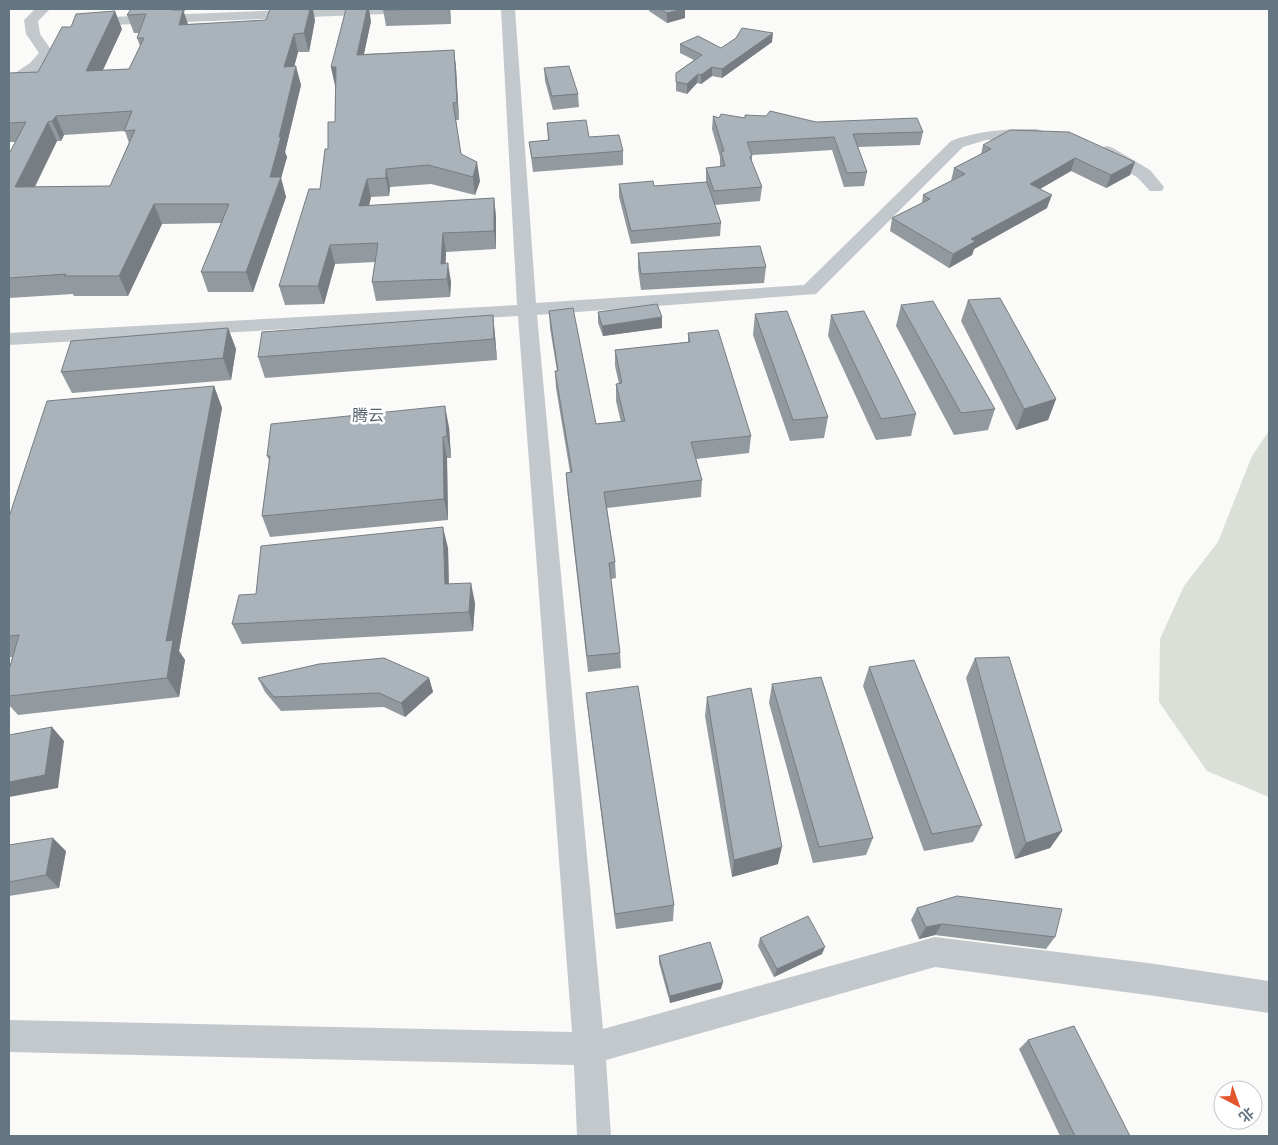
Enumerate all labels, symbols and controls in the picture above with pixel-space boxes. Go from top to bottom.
district label: 腾云 [352,406,384,425]
north arrow [1213,1080,1263,1130]
text: 北 [1236,1104,1257,1125]

